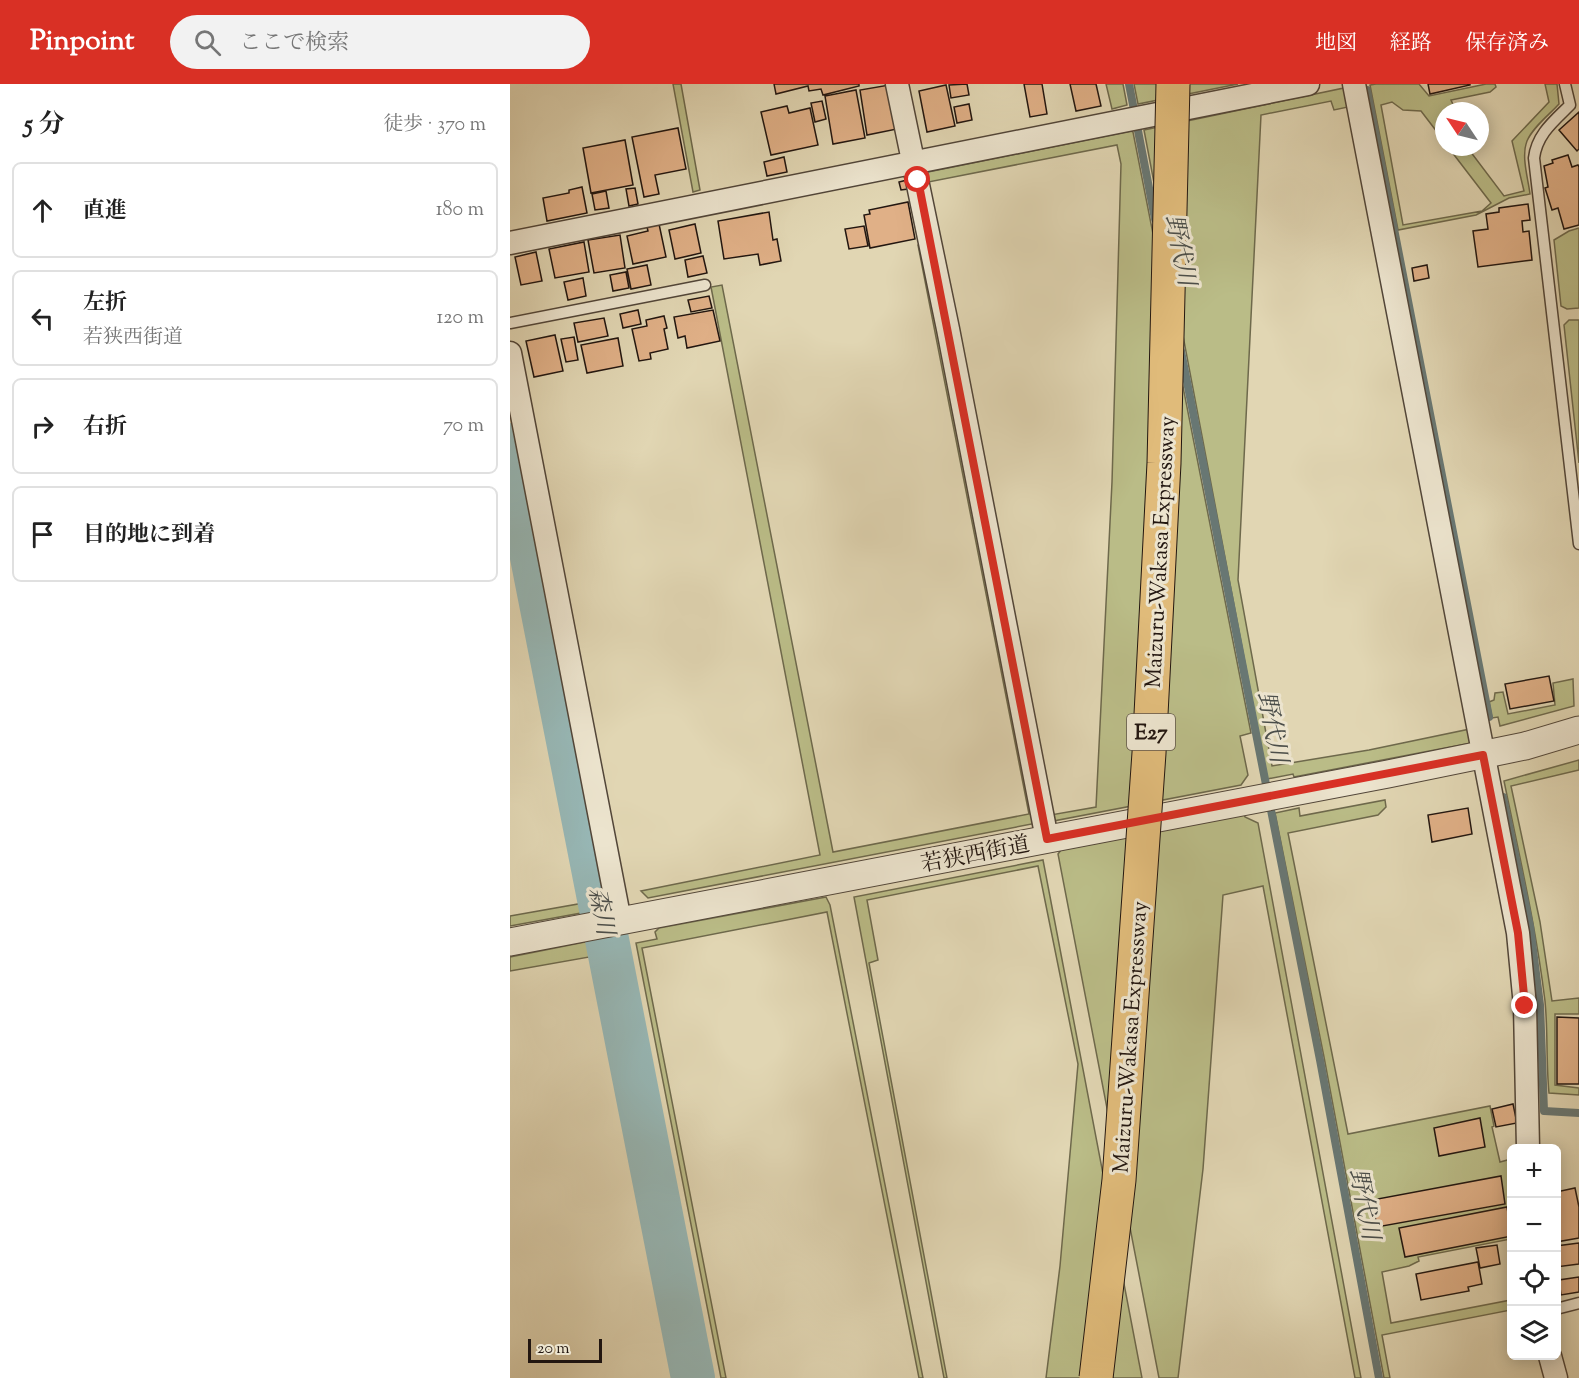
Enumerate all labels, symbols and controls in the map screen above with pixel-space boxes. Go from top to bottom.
search box [170,15,590,69]
text: Pinpoint [30,22,134,62]
icon: search [191,26,224,59]
text: ここで検索 [239,28,349,60]
text: 地図 [1315,29,1357,59]
text: 経路 [1390,29,1432,59]
text: 保存済み [1465,29,1549,59]
north arrow [1435,102,1489,156]
text: 5 分 [24,107,64,144]
text: 徒歩 · 370 m [383,111,486,140]
route start [904,166,930,192]
icon: ahead [26,194,59,227]
text: 直進 [83,196,127,228]
text: 180 m [436,196,484,225]
water label: 野代川 [1155,212,1203,292]
text: 左折 [83,288,127,320]
icon: left [26,302,59,335]
text: 120 m [436,304,484,333]
text: 若狭西街道 [83,324,183,353]
icon: right [26,410,59,443]
text: 右折 [83,412,127,444]
text: 70 m [443,412,484,441]
street label: Maizuru-Wakasa Expressway [1139,415,1185,689]
icon: arrive [26,518,59,551]
text: 目的地に到着 [83,520,215,552]
water label: 野代川 [1247,689,1295,769]
road number: E27 [1127,714,1175,750]
street label: 若狭西街道 [919,830,1033,882]
water label: 森川 [579,885,622,941]
street label: Maizuru-Wakasa Expressway [1107,900,1157,1174]
route end [1511,992,1537,1018]
map controls [1507,1144,1561,1360]
button: + [1507,1144,1561,1198]
water label: 野代川 [1339,1166,1387,1246]
button: − [1507,1198,1561,1252]
button: locate [1507,1252,1561,1306]
button: layers [1507,1306,1561,1360]
scale bar [528,1336,602,1364]
text: 20 m [537,1338,570,1361]

